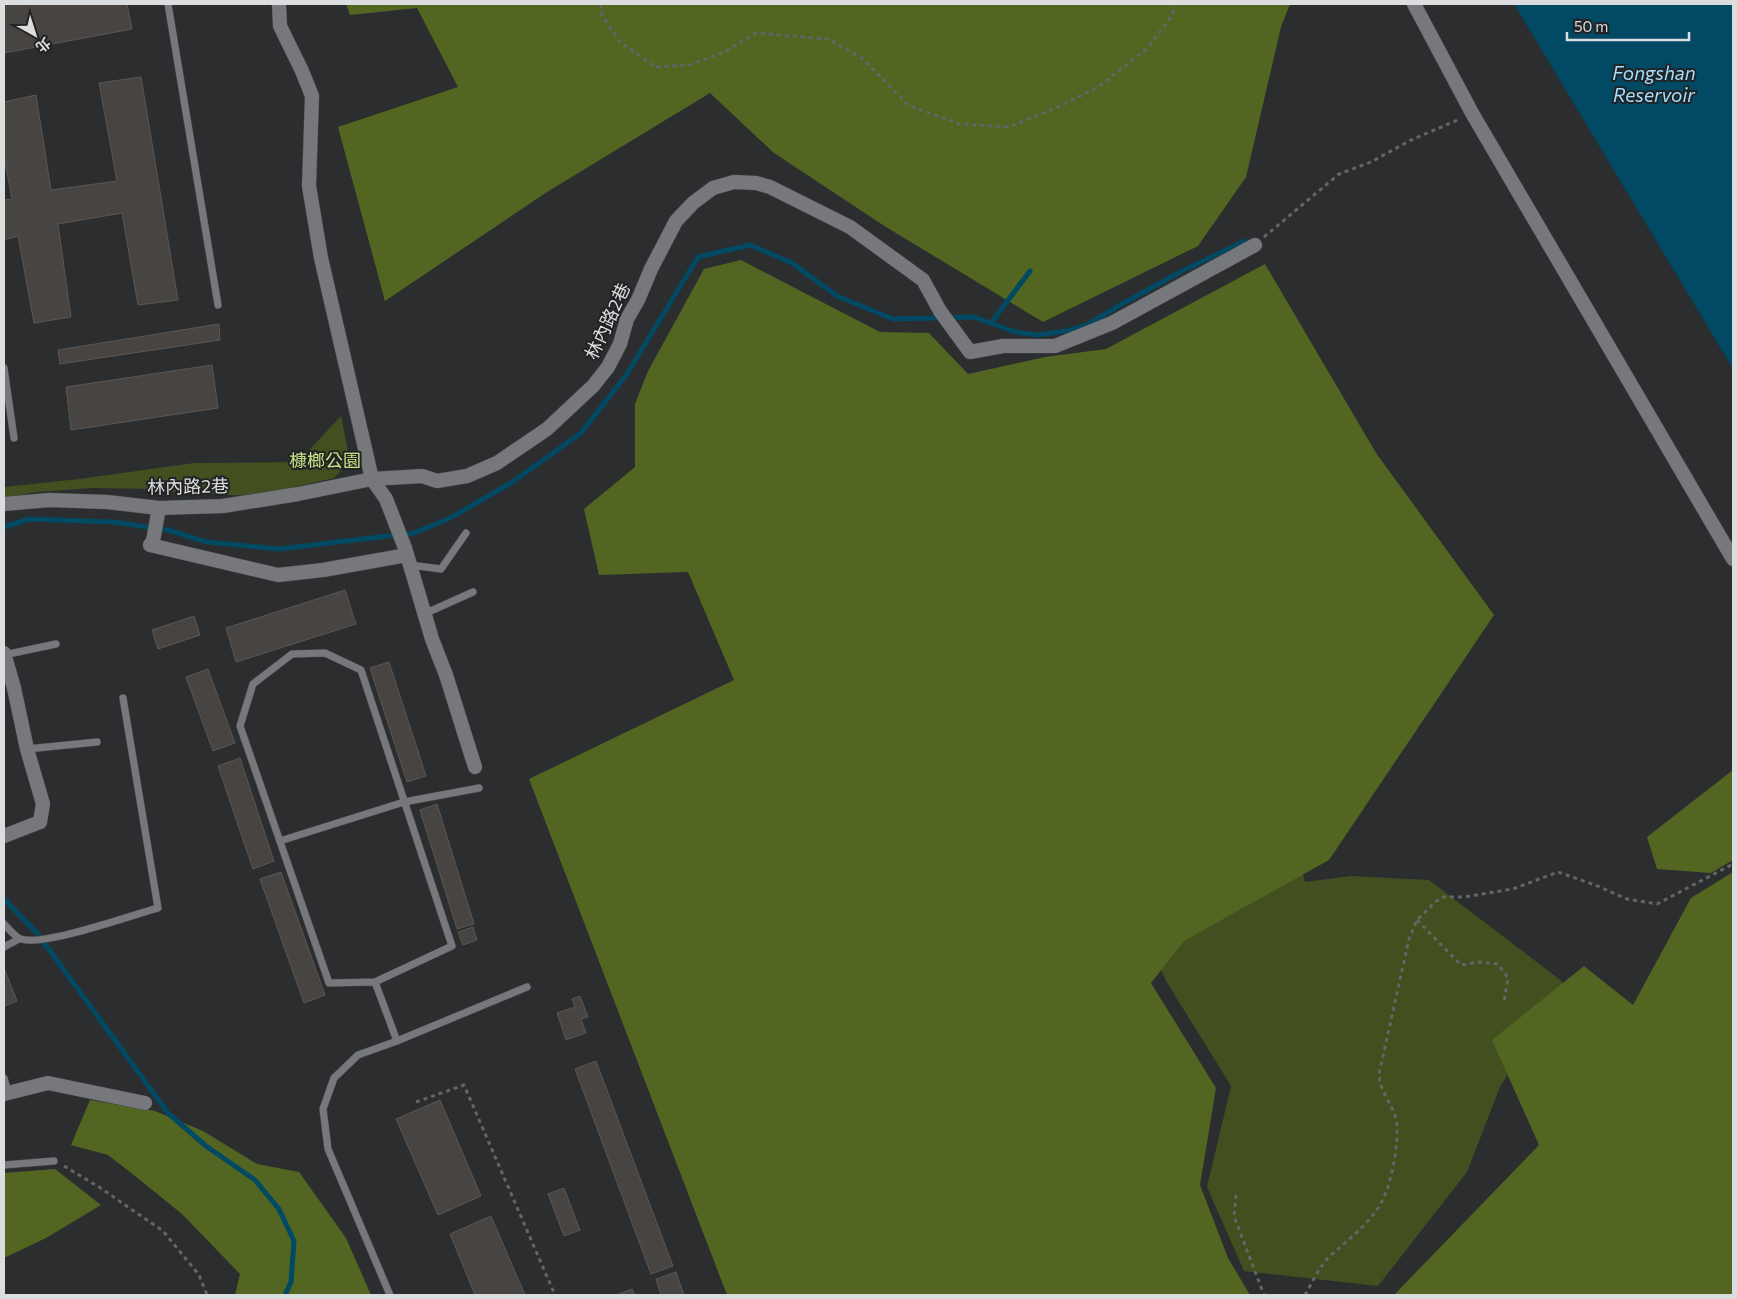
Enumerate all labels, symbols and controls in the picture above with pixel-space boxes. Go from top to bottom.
north arrow [10,10,60,60]
scale bar [1567,10,1690,42]
text: 50 m [1574,17,1608,35]
text: 北 [33,34,54,57]
water label: Fongshan Reservoir [1612,61,1696,106]
street label: 林內路2巷 [580,279,634,363]
park label: 槺榔公園 [289,449,361,471]
street label: 林內路2巷 [147,474,229,498]

